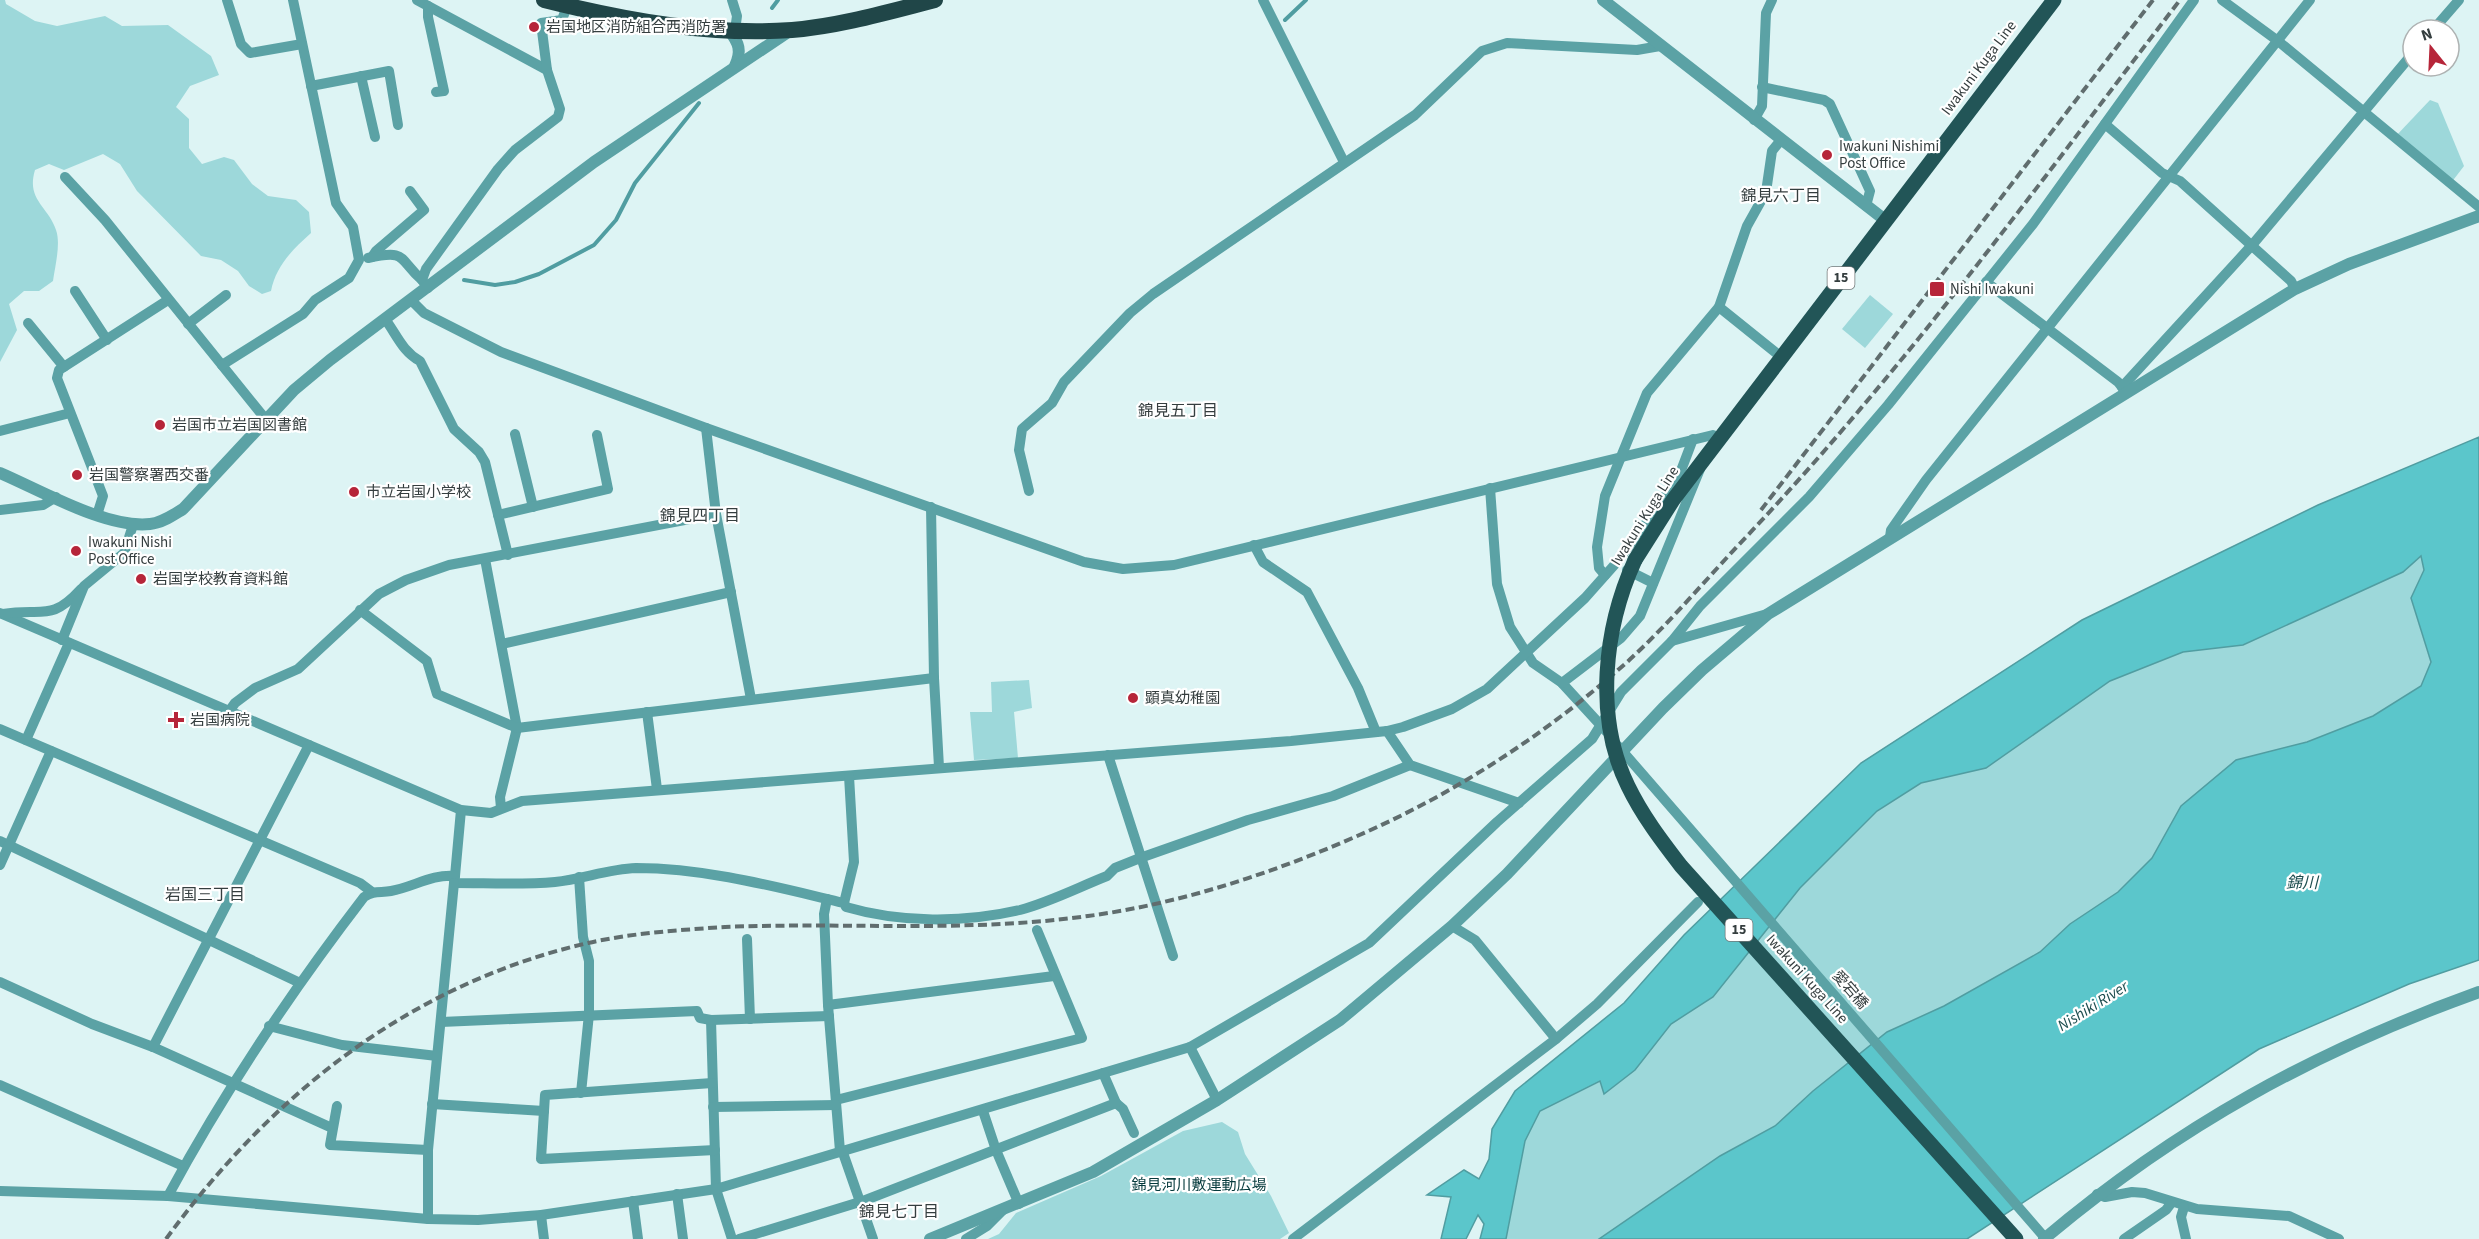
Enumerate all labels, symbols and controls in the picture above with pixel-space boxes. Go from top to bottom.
street label: Iwakuni Kuga Line [1936,16,2022,120]
place label: 岩国地区消防組合西消防署 [546,17,726,38]
north arrow [2401,18,2461,78]
marker: 岩国地区消防組合西消防署 [527,20,541,34]
text: N [2418,23,2435,47]
place label: Iwakuni Nishimi Post Office [1839,136,1939,174]
marker: Iwakuni Nishimi Post Office [1820,148,1834,162]
district label: 錦見六丁目 [1741,185,1821,207]
road number: 15 [1828,267,1854,289]
place label: Nishi Iwakuni [1950,279,2034,300]
marker: Nishi Iwakuni [1928,280,1946,298]
district label: 錦見五丁目 [1138,400,1218,422]
place label: 岩国市立岩国図書館 [172,415,307,436]
marker: 岩国市立岩国図書館 [153,418,167,432]
street label: Iwakuni Kuga Line [1606,462,1684,570]
place label: 岩国警察署西交番 [89,465,209,486]
marker: 岩国警察署西交番 [70,468,84,482]
place label: 市立岩国小学校 [366,482,471,503]
marker: 市立岩国小学校 [347,485,361,499]
district label: 錦見四丁目 [660,505,740,527]
place label: Iwakuni Nishi Post Office [88,532,172,570]
marker: Iwakuni Nishi Post Office [69,544,83,558]
place label: 岩国学校教育資料館 [153,569,288,590]
marker: 岩国学校教育資料館 [134,572,148,586]
place label: 顕真幼稚園 [1145,688,1220,709]
marker: 顕真幼稚園 [1126,691,1140,705]
place label: 岩国病院 [190,710,250,731]
marker: 岩国病院 [167,711,185,729]
water label: 錦川 [2286,872,2320,894]
district label: 岩国三丁目 [165,884,245,906]
road number: 15 [1726,919,1752,941]
street label: Iwakuni Kuga Line [1761,930,1853,1028]
street label: 愛宕橋 [1827,966,1873,1014]
water label: Nishiki River [2053,975,2134,1036]
park label: 錦見河川敷運動広場 [1131,1175,1267,1196]
district label: 錦見七丁目 [859,1201,939,1223]

